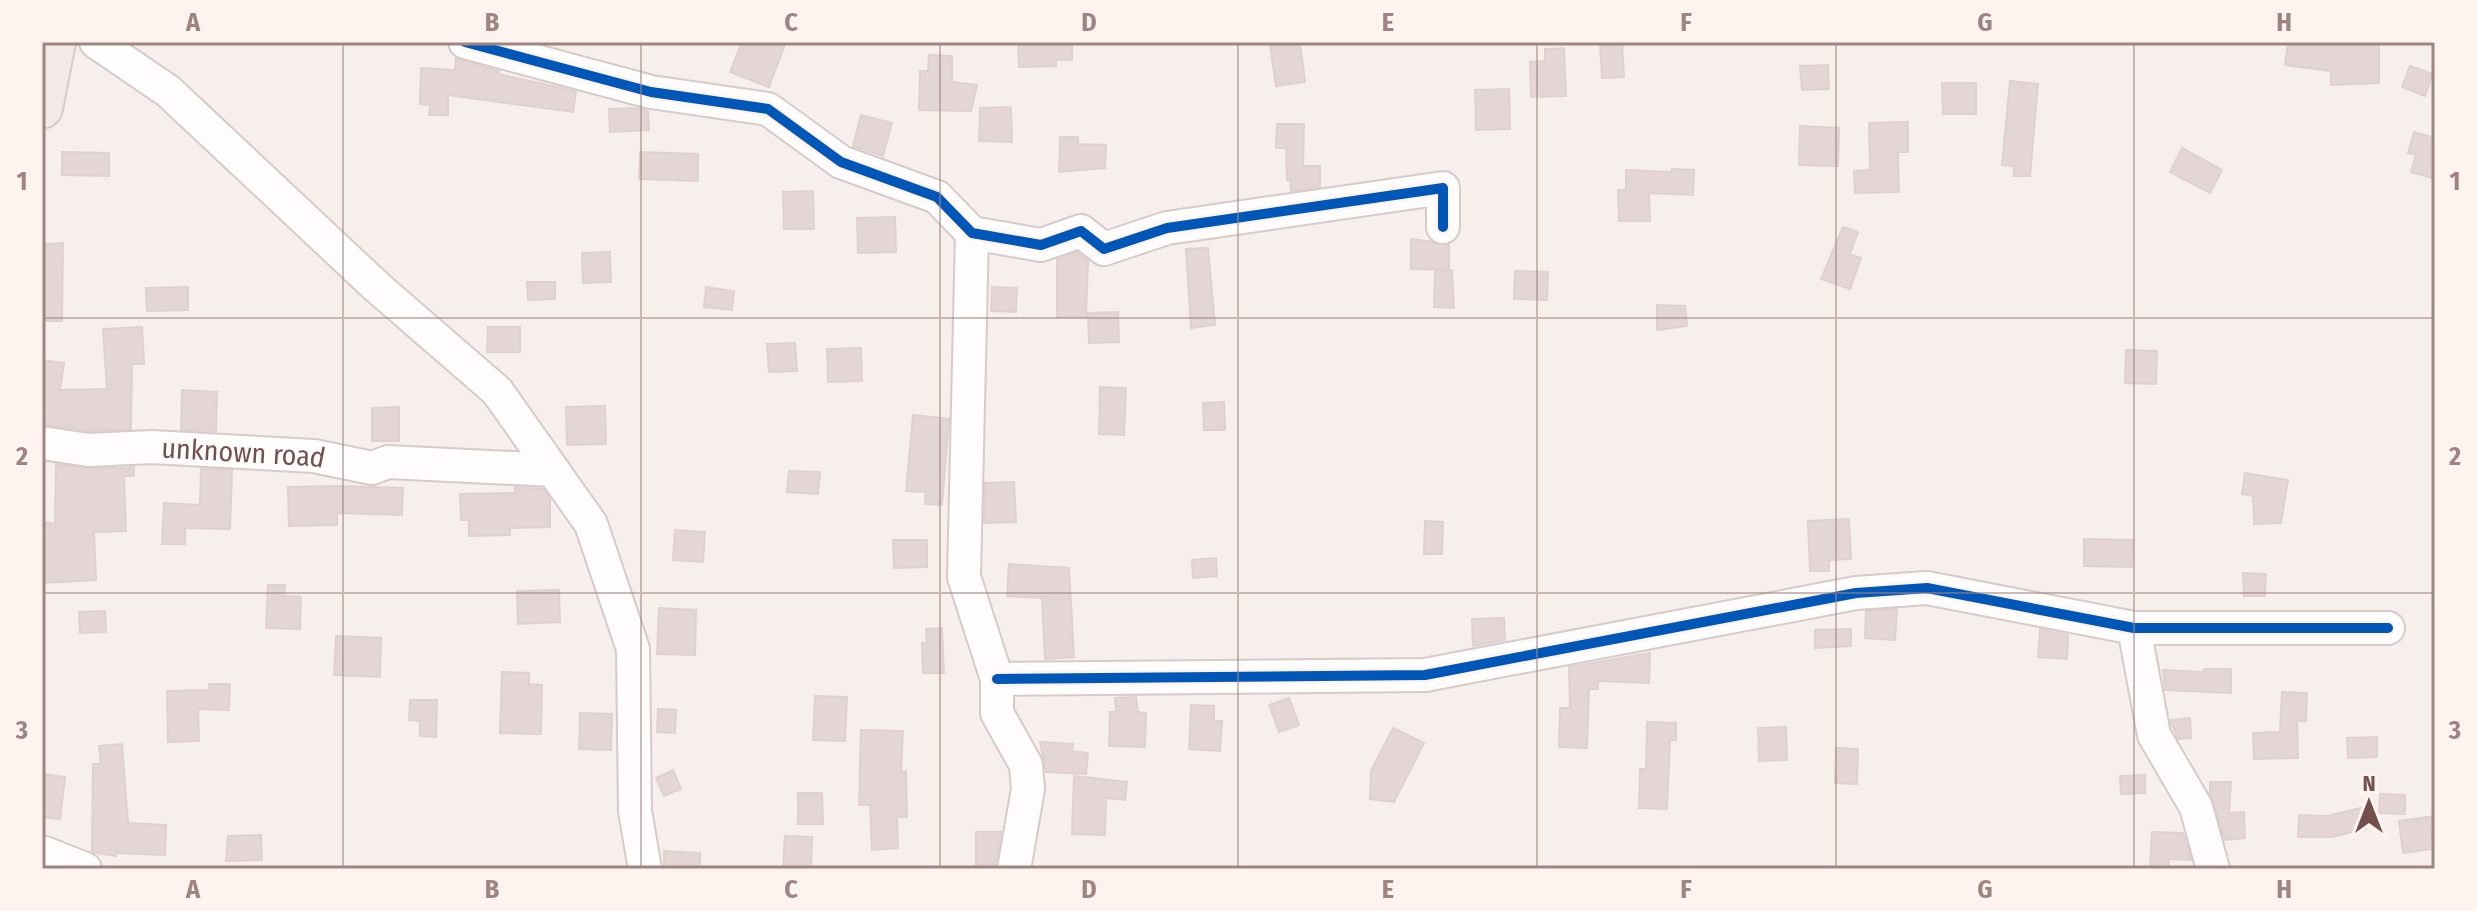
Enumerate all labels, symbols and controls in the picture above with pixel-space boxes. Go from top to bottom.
text: A [185,7,201,38]
text: B [485,7,500,38]
text: C [784,7,798,38]
text: D [1081,7,1097,38]
text: E [1382,7,1394,38]
text: F [1680,7,1692,38]
text: G [1977,7,1993,38]
text: H [2276,7,2292,38]
text: 1 [17,166,28,197]
text: 1 [2450,166,2461,197]
street label: unknown road [160,432,328,475]
text: 2 [15,441,28,472]
text: 2 [2448,441,2461,472]
text: 3 [15,715,28,746]
text: 3 [2448,715,2461,746]
north arrow [2329,763,2409,843]
text: N [2362,770,2376,797]
text: A [185,874,201,905]
text: B [485,874,500,905]
text: C [784,874,798,905]
text: D [1081,874,1097,905]
text: E [1382,874,1394,905]
text: F [1680,874,1692,905]
text: G [1977,874,1993,905]
text: H [2276,874,2292,905]

